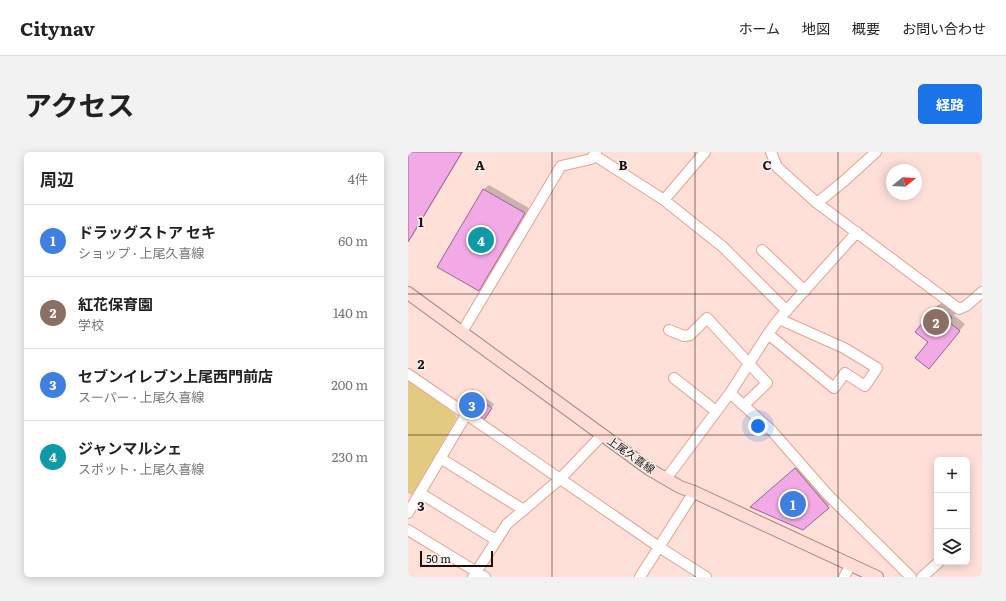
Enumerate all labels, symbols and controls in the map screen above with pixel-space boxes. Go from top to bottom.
text: Citynav [20,14,95,42]
text: ホーム [738,18,780,38]
text: 地図 [802,18,830,38]
text: 概要 [852,18,880,38]
text: お問い合わせ [902,18,986,38]
text: アクセス [24,83,135,125]
button: 経路 [918,84,982,124]
text: A [475,155,485,174]
text: B [619,155,628,174]
text: C [762,155,772,174]
north arrow [886,164,922,200]
text: 周辺 [40,166,74,191]
text: 4件 [348,169,368,188]
text: 1 [418,212,424,231]
text: ドラッグストア セキ [78,220,216,243]
pin: 4 [468,225,494,255]
text: 1 [50,231,56,250]
text: 60 m [338,231,368,250]
text: ショップ · 上尾久喜線 [78,243,205,262]
text: 紅花保育園 [78,292,153,315]
text: 2 [50,303,56,322]
text: 140 m [333,303,368,322]
pin: 2 [923,307,949,337]
text: 学校 [78,315,104,334]
text: 2 [418,354,425,373]
text: セブンイレブン上尾西門前店 [78,364,273,387]
text: 3 [49,375,57,394]
text: 200 m [331,375,368,394]
text: スーパー · 上尾久喜線 [78,387,204,406]
pin: 3 [459,390,485,420]
your location [748,416,768,436]
street label: 上尾久喜線 [604,432,659,477]
text: ジャンマルシェ [78,436,182,459]
text: 4 [49,447,57,466]
text: 230 m [332,447,368,466]
map controls [934,457,970,565]
button: + [934,457,970,493]
text: スポット · 上尾久喜線 [78,459,205,478]
pin: 1 [780,489,806,519]
button: − [934,493,970,529]
text: 3 [417,496,425,515]
button: layers [934,529,970,565]
scale bar [420,549,493,568]
text: 50 m [426,550,451,566]

